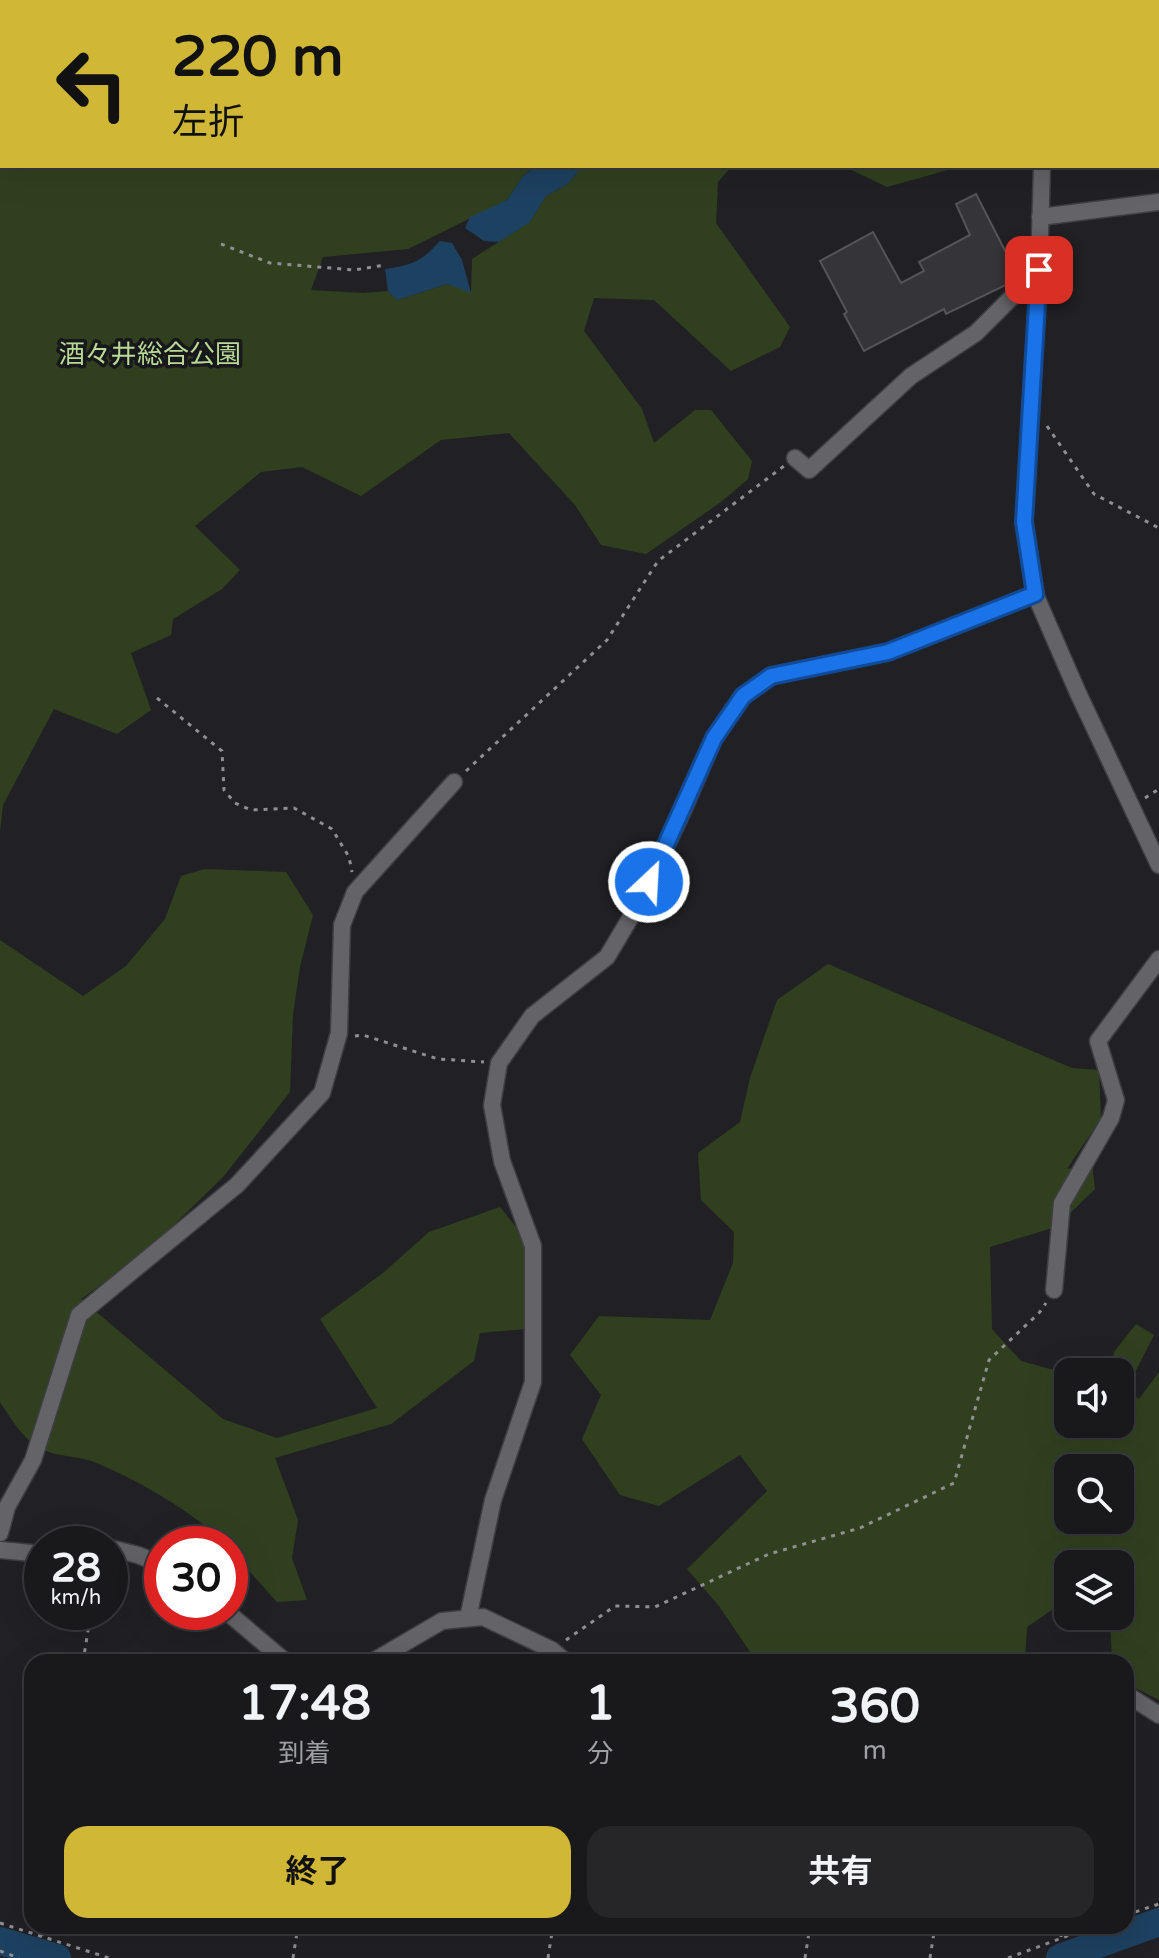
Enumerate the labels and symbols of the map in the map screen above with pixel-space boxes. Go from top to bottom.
pin [1005,236,1073,304]
park label: 酒々井総合公園 [59,339,241,370]
position arrow [607,840,691,924]
speed limit sign: 30 [144,1526,248,1630]

